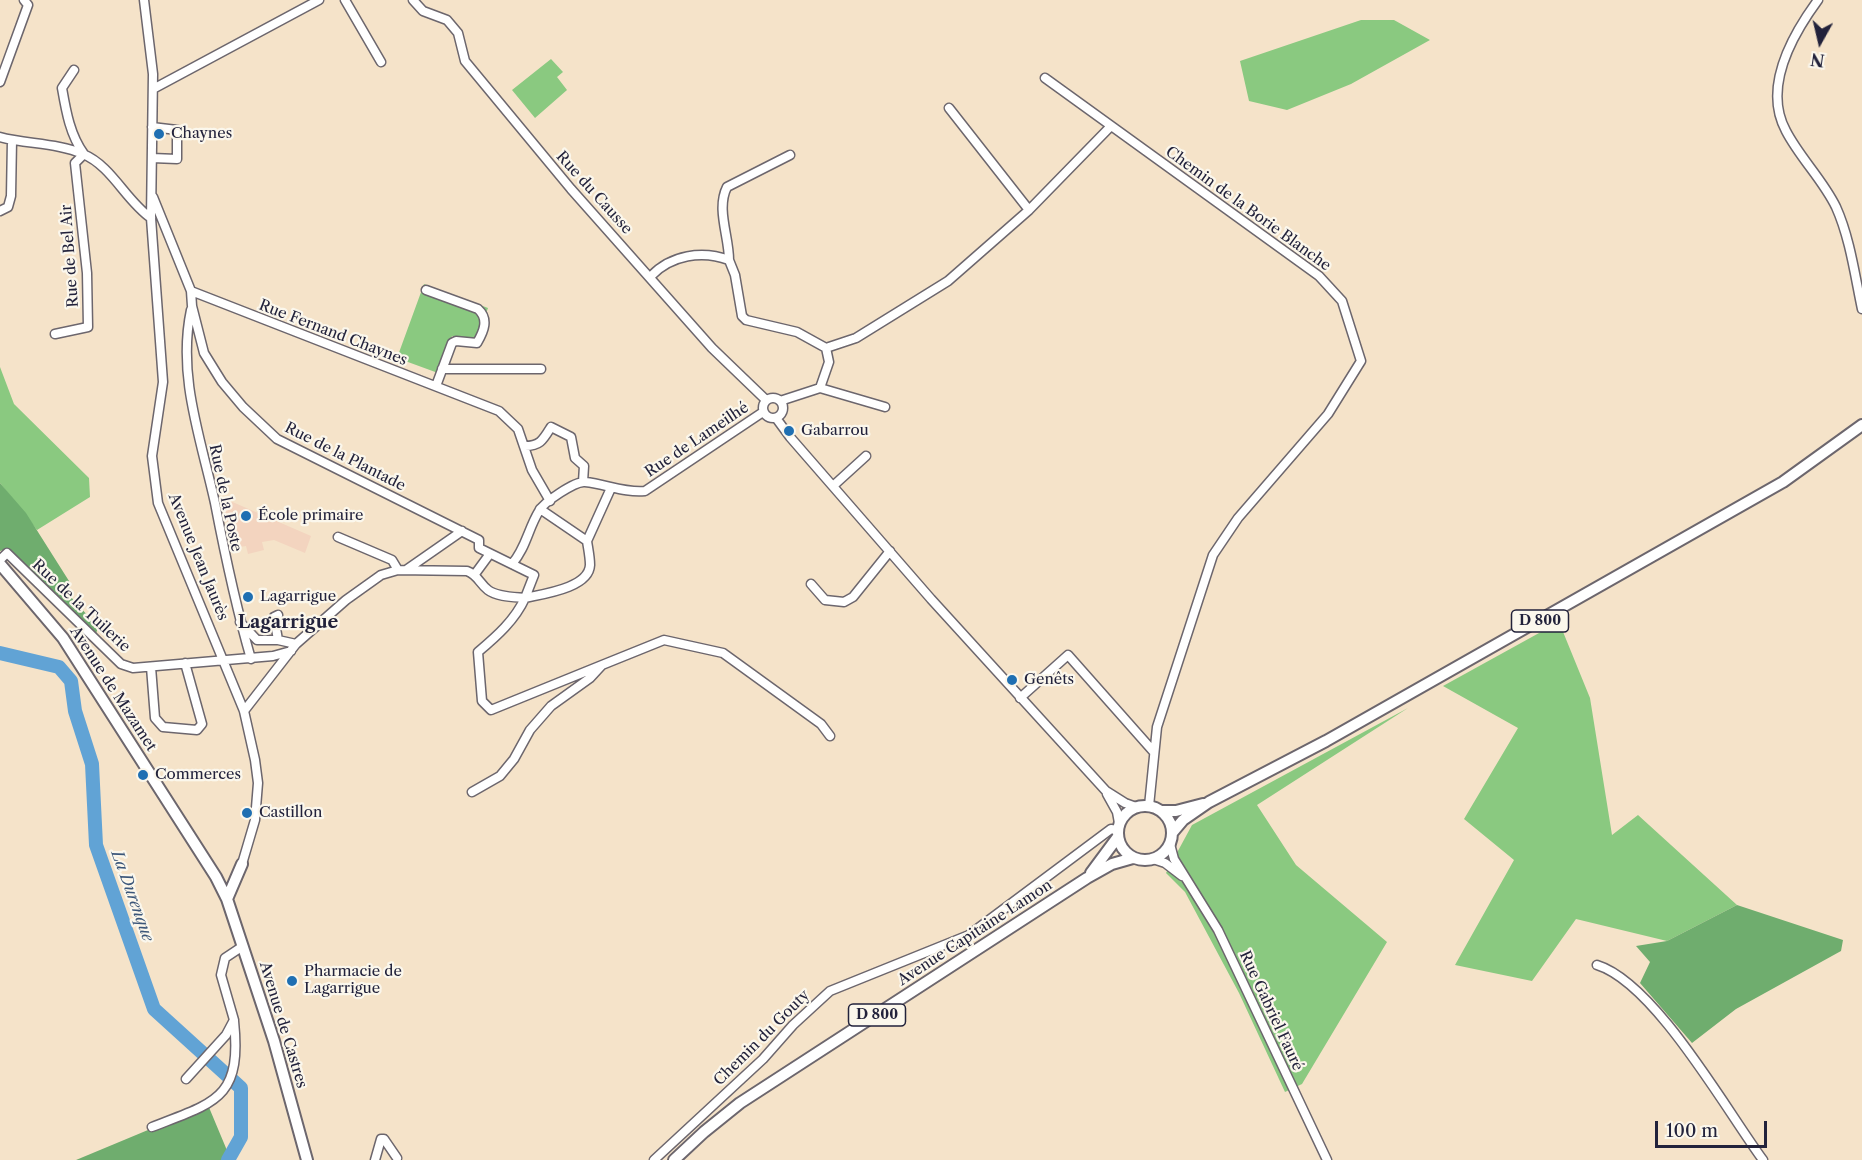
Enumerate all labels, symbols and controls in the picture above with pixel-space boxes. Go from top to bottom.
north arrow [1790,12,1850,72]
text: N [1809,49,1826,71]
place label: Chaynes [171,125,232,143]
marker: Chaynes [152,127,166,141]
street label: Chemin de la Borie Blanche [1162,143,1334,275]
street label: Rue du Causse [552,148,636,238]
street label: Rue de Bel Air [57,204,83,308]
street label: Rue Fernand Chaynes [256,296,410,370]
street label: Rue de Lameilhé [642,399,752,481]
street label: Rue de la Plantade [282,419,408,495]
place label: Gabarrou [801,422,869,440]
marker: Gabarrou [782,424,796,438]
street label: Rue de la Poste [205,443,245,553]
street label: Avenue Jean Jaurès [164,491,232,623]
place label: École primaire [258,507,363,525]
marker: École primaire [239,509,253,523]
street label: Rue de la Tuilerie [28,556,134,656]
place label: Lagarrigue [260,588,336,606]
marker: Lagarrigue [241,590,255,604]
road number: D 800 [1512,610,1568,632]
district label: Lagarrigue [238,612,338,634]
street label: Avenue de Mazamet [66,623,160,755]
place label: Genêts [1024,671,1074,689]
marker: Genêts [1005,673,1019,687]
place label: Commerces [155,766,241,784]
marker: Commerces [136,768,150,782]
place label: Castillon [259,804,322,822]
marker: Castillon [240,806,254,820]
water label: La Durenque [107,848,157,944]
street label: Avenue Capitaine Lamon [894,876,1056,990]
street label: Rue Gabriel Fauré [1235,948,1307,1074]
street label: Avenue de Castres [255,960,311,1090]
place label: Pharmacie de Lagarrigue [304,963,402,998]
marker: Pharmacie de Lagarrigue [285,974,299,988]
street label: Chemin du Gouty [710,986,814,1090]
road number: D 800 [848,1004,906,1026]
scale bar [1658,1109,1770,1147]
text: 100 m [1666,1120,1718,1142]

